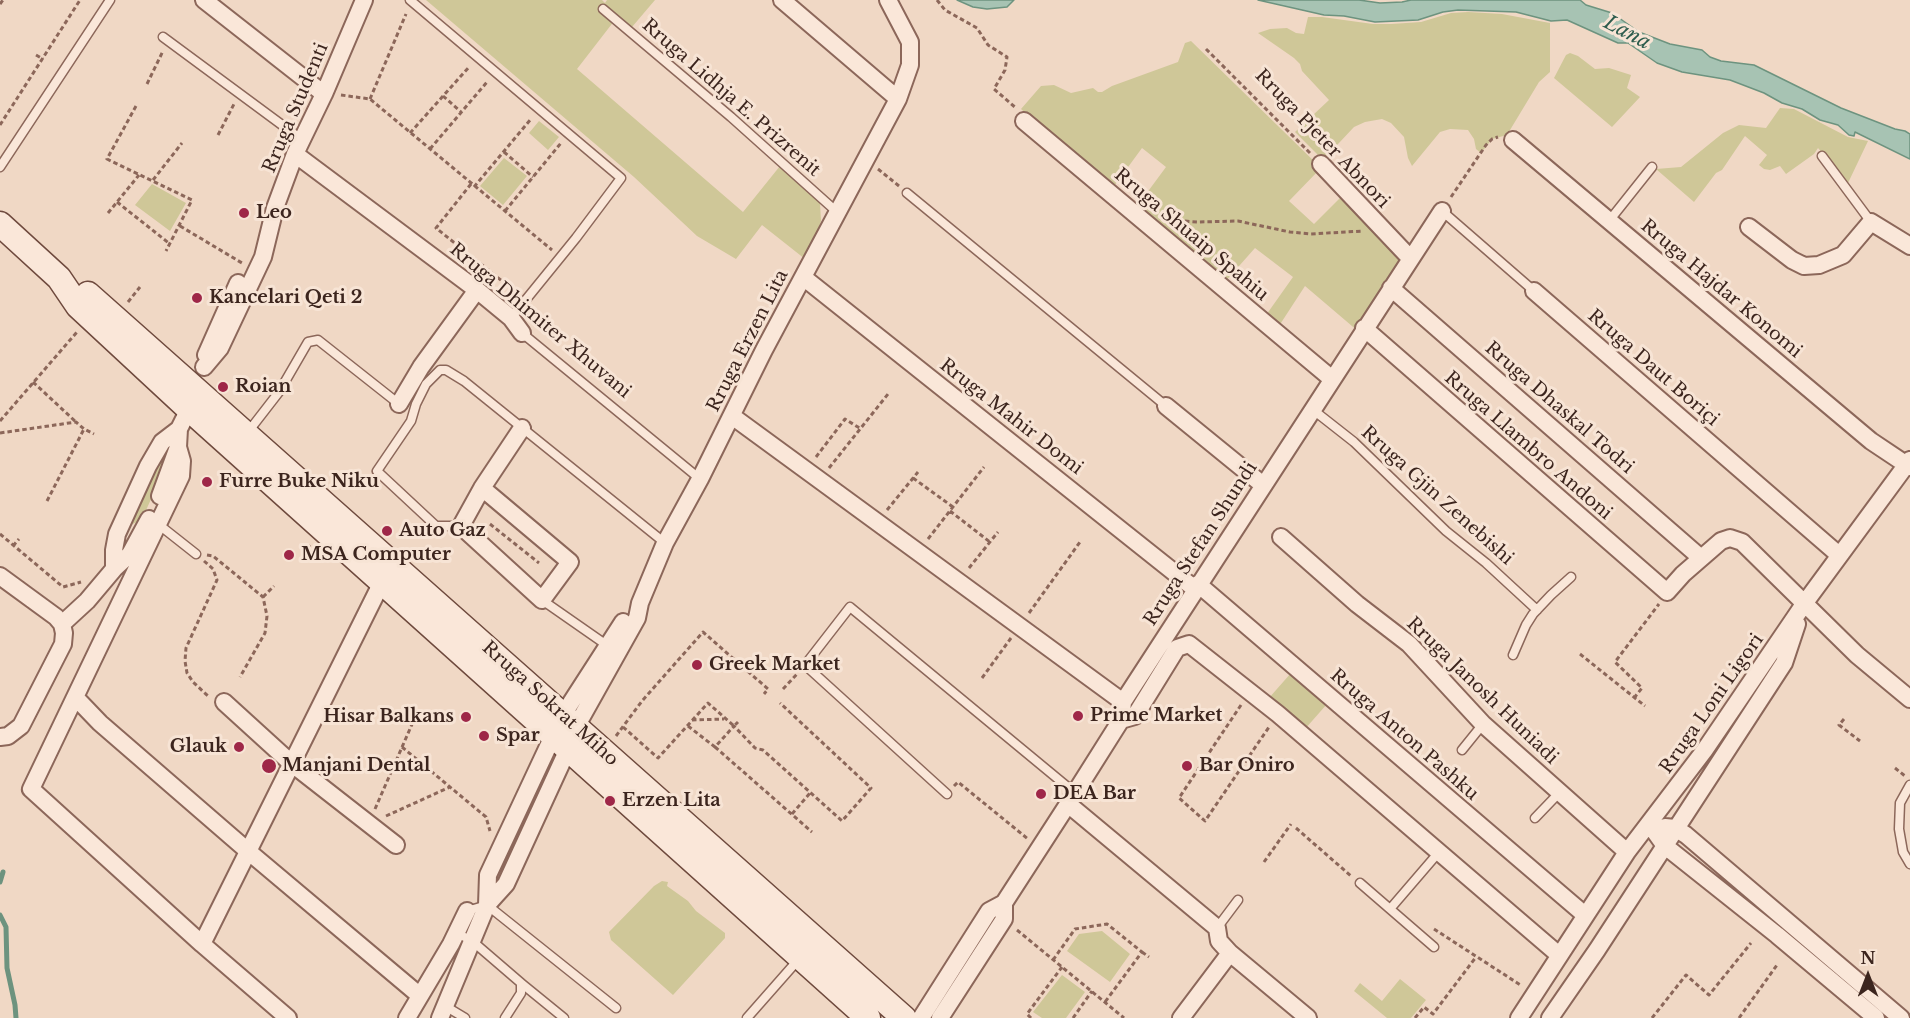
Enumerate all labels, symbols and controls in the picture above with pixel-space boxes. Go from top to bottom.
water label: Lana [1600,11,1654,55]
street label: Rruga Lidhja E. Prizrenit [637,15,825,181]
street label: Rruga Studenti [259,40,333,176]
street label: Rruga Pjeter Abnori [1250,65,1394,213]
street label: Rruga Shuaip Spahiu [1110,164,1272,306]
place label: Leo [256,202,292,224]
marker: Leo [237,206,251,220]
street label: Rruga Hajdar Konomi [1636,215,1806,363]
street label: Rruga Dhimiter Xhuvani [445,239,635,403]
street label: Rruga Erzen Lita [703,266,793,416]
place label: Kancelari Qeti 2 [209,287,362,309]
marker: Kancelari Qeti 2 [190,291,204,305]
street label: Rruga Daut Boriçi [1583,305,1723,431]
street label: Rruga Dhaskal Todri [1480,337,1638,479]
street label: Rruga Mahir Domi [935,354,1087,480]
street label: Rruga Llambro Andoni [1440,367,1616,525]
place label: Roian [235,376,291,398]
marker: Roian [216,380,230,394]
street label: Rruga Gjin Zenebishi [1357,422,1517,570]
street label: Rruga Stefan Shundi [1140,458,1262,630]
place label: Furre Buke Niku [219,471,379,493]
marker: Furre Buke Niku [200,475,214,489]
place label: Auto Gaz [399,520,486,542]
marker: Auto Gaz [380,524,394,538]
place label: MSA Computer [301,544,451,566]
marker: MSA Computer [282,548,296,562]
street label: Rruga Janosh Huniadi [1402,613,1562,769]
street label: Rruga Loni Ligori [1656,630,1768,778]
street label: Rruga Sokrat Miho [478,637,622,771]
place label: Greek Market [709,654,840,676]
marker: Greek Market [690,658,704,672]
street label: Rruga Anton Pashku [1326,665,1482,805]
place label: Prime Market [1090,705,1222,727]
place label: Hisar Balkans [323,706,454,728]
marker: Prime Market [1071,709,1085,723]
marker: Hisar Balkans [459,710,473,724]
place label: Spar [496,725,540,747]
marker: Spar [477,729,491,743]
place label: Glauk [170,736,227,758]
marker: Glauk [232,740,246,754]
place label: Manjani Dental [282,755,430,777]
place label: Bar Oniro [1199,755,1295,777]
marker: Manjani Dental [260,757,278,775]
marker: Bar Oniro [1180,759,1194,773]
place label: DEA Bar [1053,783,1136,805]
marker: DEA Bar [1034,787,1048,801]
place label: Erzen Lita [622,790,721,812]
marker: Erzen Lita [603,794,617,808]
north arrow [1838,946,1898,1006]
text: N [1860,948,1876,968]

